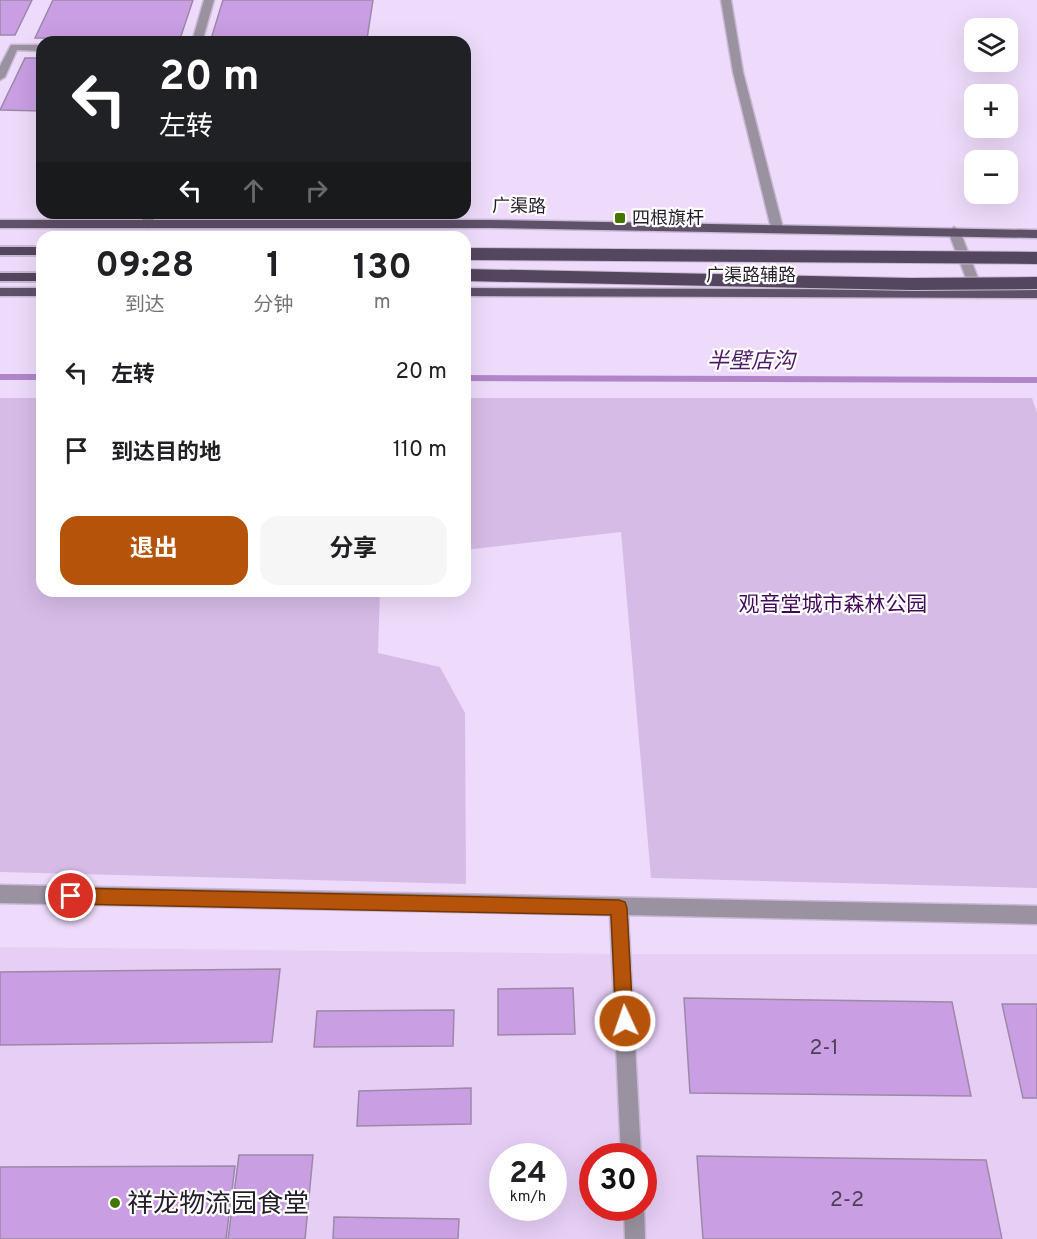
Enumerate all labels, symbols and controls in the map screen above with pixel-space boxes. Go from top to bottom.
map controls [964,18,1018,204]
button: layers [964,18,1018,72]
text: 20 m [159,52,260,105]
icon: left [60,60,138,138]
button: + [964,84,1018,138]
text: 左转 [159,111,213,145]
button: − [964,150,1018,204]
icon: left [174,174,207,207]
icon: ahead [237,174,270,207]
icon: right [300,174,333,207]
street label: 广渠路 [492,196,546,219]
place label: 四根旗杆 [632,208,704,231]
marker: 四根旗杆 [613,211,627,225]
text: 09:28 [95,244,194,290]
text: 1 [266,244,281,290]
text: 130 [353,246,412,292]
street label: 广渠路辅路 [706,265,796,288]
text: m [374,290,391,316]
text: 到达 [125,293,165,319]
text: 分钟 [254,293,294,319]
water label: 半壁店沟 [707,349,797,376]
icon: left [60,356,93,389]
text: 20 m [396,359,447,386]
text: 左转 [111,362,155,389]
icon: arrive [60,434,93,467]
text: 110 m [393,437,447,464]
text: 到达目的地 [111,440,221,467]
button: 退出 [60,516,248,585]
button: 分享 [260,516,447,585]
park label: 观音堂城市森林公园 [739,592,928,619]
pin [45,870,96,921]
icon: arrive [54,879,87,912]
position arrow [593,989,657,1053]
house number: 2-1 [809,1035,839,1062]
speed limit sign: 30 [579,1143,657,1221]
text: 24 [509,1156,547,1193]
house number: 2-2 [830,1187,864,1214]
text: km/h [510,1188,546,1207]
place label: 祥龙物流园食堂 [127,1189,309,1222]
marker: 祥龙物流园食堂 [108,1196,122,1210]

